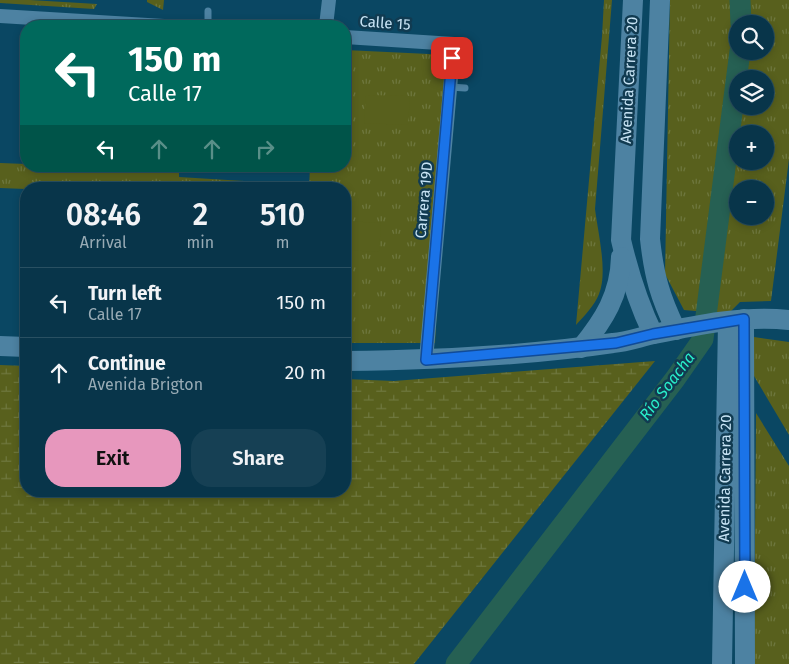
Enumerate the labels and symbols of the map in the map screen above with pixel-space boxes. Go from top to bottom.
street label: Calle 15 [359,12,411,34]
street label: Avenida Carrera 20 [617,16,641,144]
pin [431,37,473,79]
street label: Carrera 19D [412,161,436,239]
water label: Río Soacha [635,348,699,424]
street label: Avenida Carrera 20 [715,414,735,542]
position arrow [718,560,770,612]

